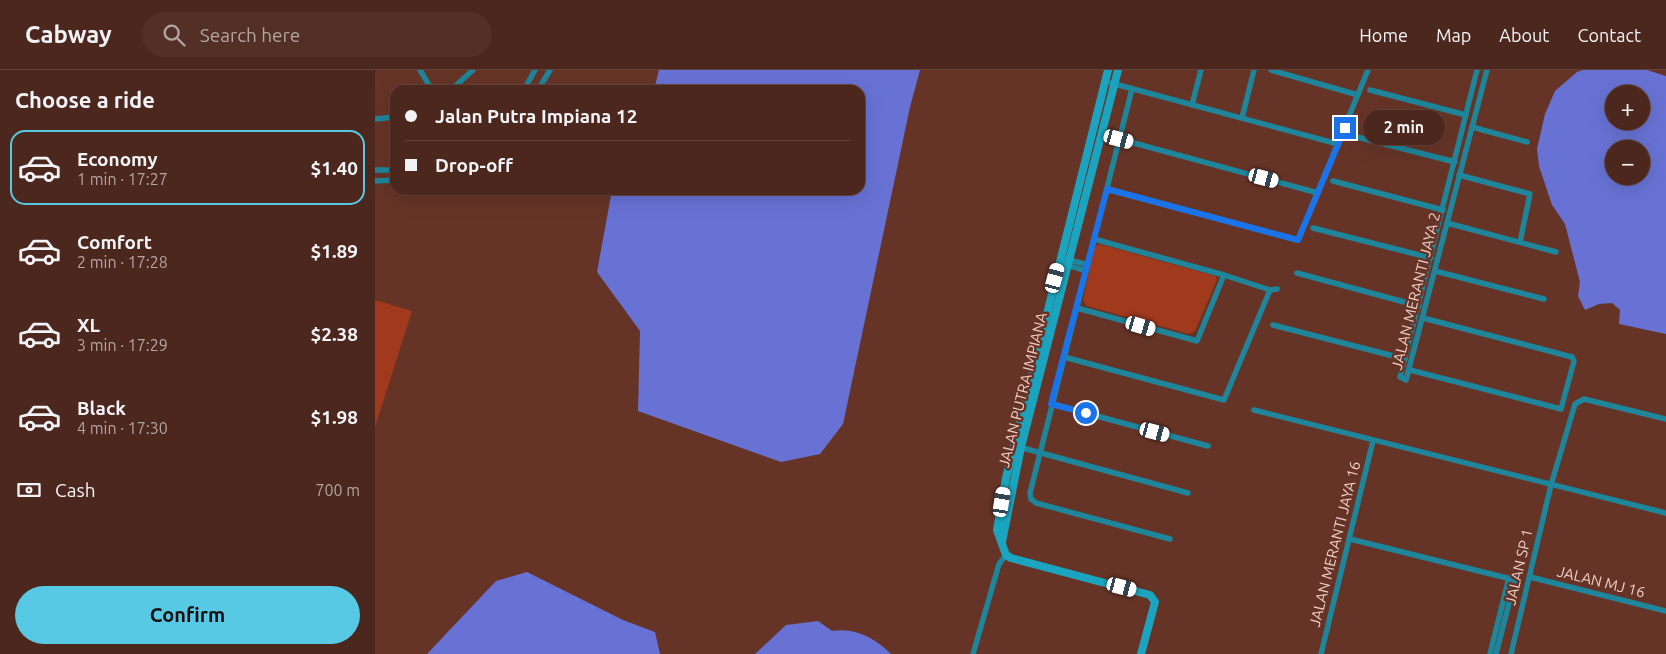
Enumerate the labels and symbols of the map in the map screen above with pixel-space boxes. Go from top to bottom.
callout: 2 min [1363,110,1445,146]
route end [1334,117,1356,139]
car [1102,128,1135,150]
car [1247,167,1280,189]
street label: JALAN MERANTI JAYA 2 [1388,210,1443,371]
car [1043,262,1066,294]
street label: JALAN PUTRA IMPIANA [995,310,1050,469]
car [1124,315,1157,337]
route start [1075,402,1097,424]
car [1138,421,1171,443]
street label: JALAN MERANTI JAYA 16 [1306,459,1363,628]
car [992,486,1011,518]
street label: JALAN SP 1 [1501,527,1536,607]
street label: JALAN MJ 16 [1555,562,1647,601]
car [1105,576,1138,598]

